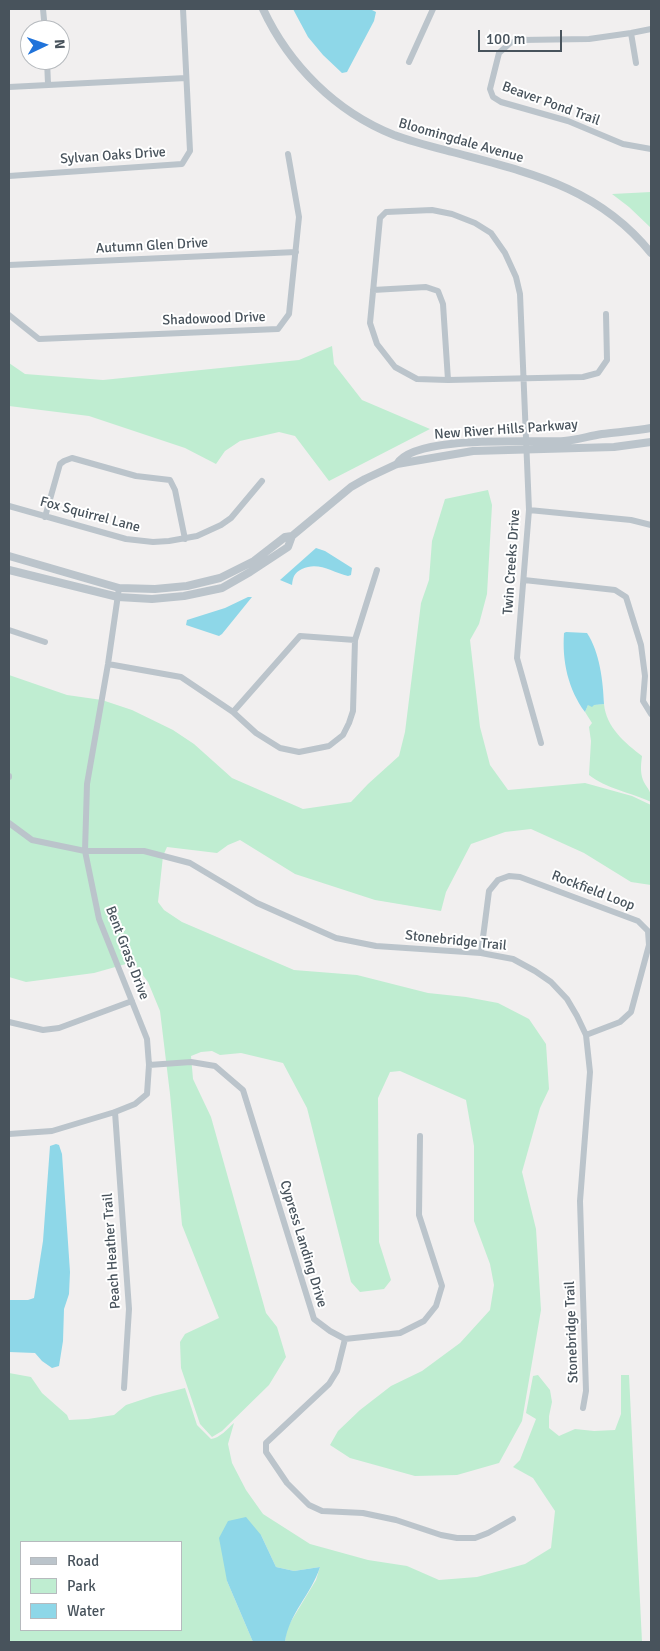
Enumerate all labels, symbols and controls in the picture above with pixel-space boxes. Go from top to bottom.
north arrow [20,20,70,70]
scale bar [480,20,564,52]
text: 100 m [486,30,526,48]
text: N [51,39,68,50]
street label: Beaver Pond Trail [500,78,602,130]
street label: Bloomingdale Avenue [397,115,525,167]
street label: Sylvan Oaks Drive [60,144,166,168]
street label: Autumn Glen Drive [95,235,209,257]
street label: Shadowood Drive [162,309,266,329]
street label: New River Hills Parkway [434,417,578,443]
street label: Fox Squirrel Lane [38,494,142,536]
street label: Twin Creeks Drive [500,509,524,615]
street label: Rockfield Loop [549,867,637,915]
street label: Bent Grass Drive [101,904,153,1002]
street label: Stonebridge Trail [404,927,508,955]
street label: Cypress Landing Drive [276,1178,330,1310]
street label: Peach Heather Trail [100,1192,124,1310]
street label: Stonebridge Trail [562,1281,582,1383]
legend [20,1541,182,1631]
text: Road [67,1552,99,1570]
text: Park [67,1577,96,1595]
text: Water [67,1602,105,1620]

